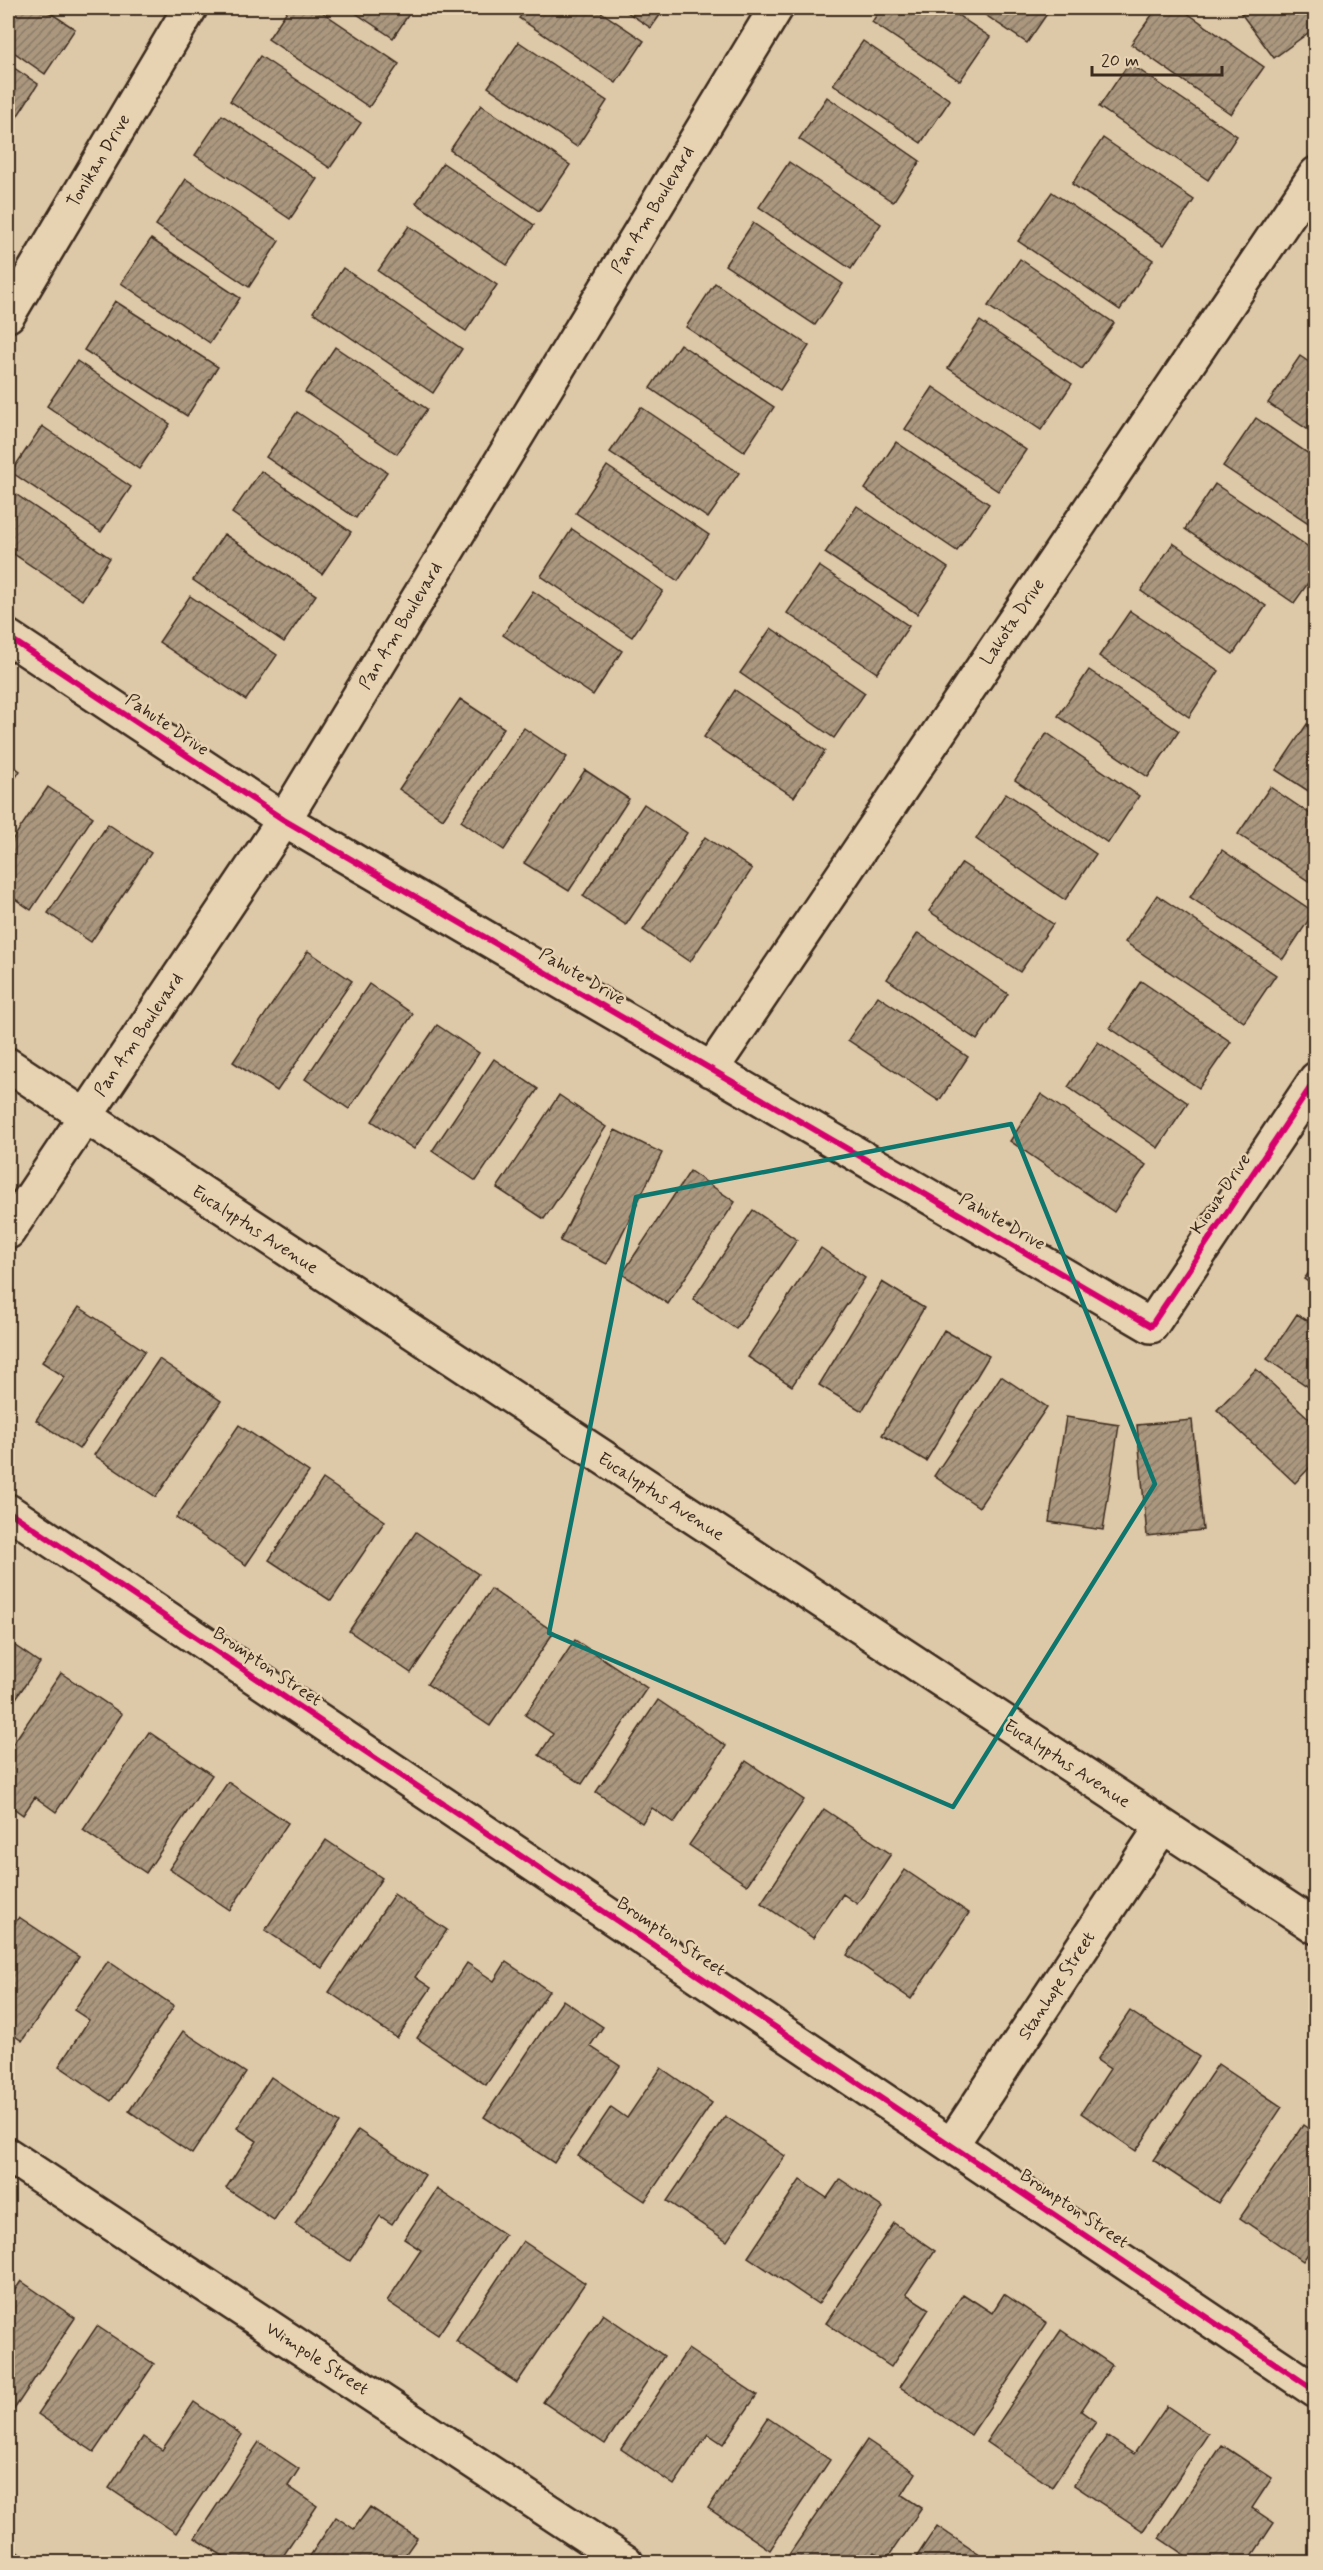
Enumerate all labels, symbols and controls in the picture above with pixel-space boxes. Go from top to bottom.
scale bar [1092,39,1222,77]
text: 20 m [1101,49,1139,73]
street label: Tonikan Drive [62,110,136,212]
street label: Pan Am Boulevard [606,142,700,278]
street label: Pan Am Boulevard [354,558,448,694]
street label: Lakota Drive [975,574,1051,670]
street label: Pahute Drive [120,688,214,762]
street label: Pahute Drive [534,943,630,1011]
street label: Pan Am Boulevard [89,968,189,1102]
street label: Kiowa Drive [1185,1149,1257,1239]
street label: Eucalyptus Avenue [187,1180,323,1280]
street label: Pahute Drive [954,1188,1050,1256]
street label: Eucalyptus Avenue [593,1447,729,1547]
street label: Brompton Street [208,1622,326,1712]
street label: Eucalyptus Avenue [999,1714,1135,1814]
street label: Brompton Street [612,1892,730,1982]
street label: Stanhope Street [1013,1927,1101,2045]
street label: Brompton Street [1015,2164,1133,2254]
street label: Wimpole Street [261,2317,373,2401]

